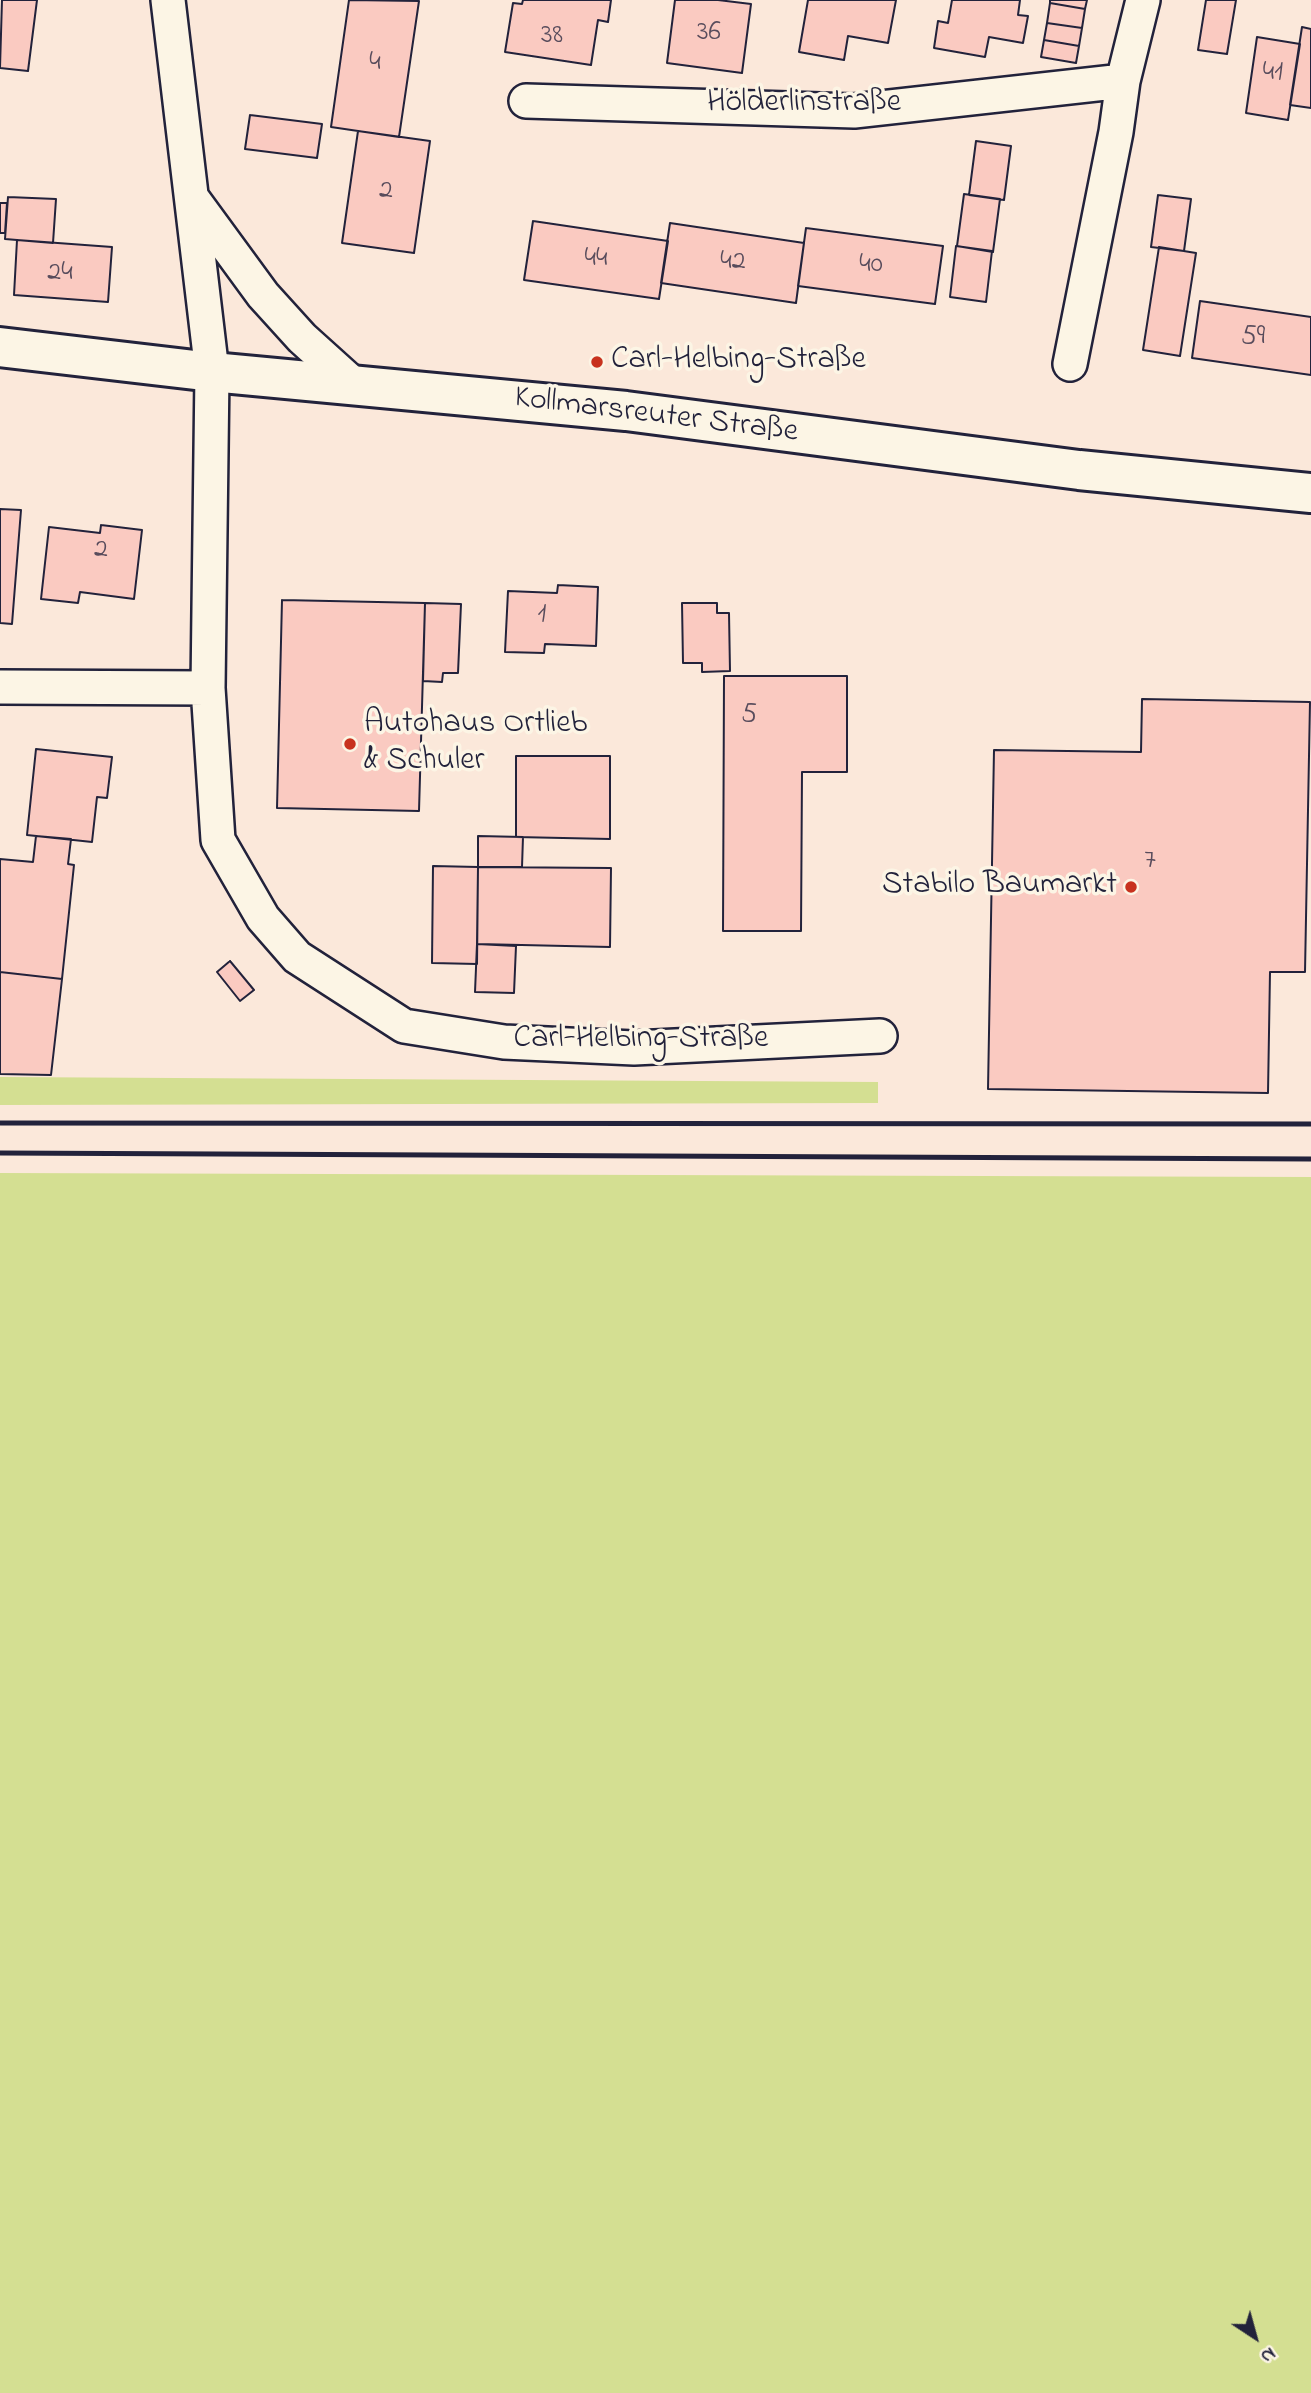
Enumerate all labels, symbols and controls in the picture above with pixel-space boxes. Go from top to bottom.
house number: 36 [697,17,721,51]
house number: 38 [541,20,563,54]
house number: 4 [369,47,381,81]
house number: 41 [1263,57,1283,91]
street label: Hölderlinstraße [707,86,901,124]
house number: 2 [379,175,393,209]
house number: 44 [584,243,608,277]
house number: 42 [720,246,746,280]
house number: 40 [859,249,883,283]
house number: 24 [47,257,73,291]
house number: 59 [1241,321,1265,355]
place label: Carl-Helbing-Straße [611,343,866,381]
marker: Carl-Helbing-Straße [589,354,605,370]
street label: Kollmarsreuter Straße [512,381,800,453]
house number: 2 [94,534,108,568]
house number: 1 [538,599,546,633]
house number: 5 [741,699,757,733]
place label: Autohaus Ortlieb & Schuler [364,707,587,782]
marker: Autohaus Ortlieb & Schuler [342,736,358,752]
house number: 7 [1144,845,1156,879]
place label: Stabilo Baumarkt [882,868,1117,906]
marker: Stabilo Baumarkt [1123,879,1139,895]
street label: Carl-Helbing-Straße [514,1022,768,1060]
north arrow [1220,2302,1290,2372]
text: N [1255,2340,1281,2369]

